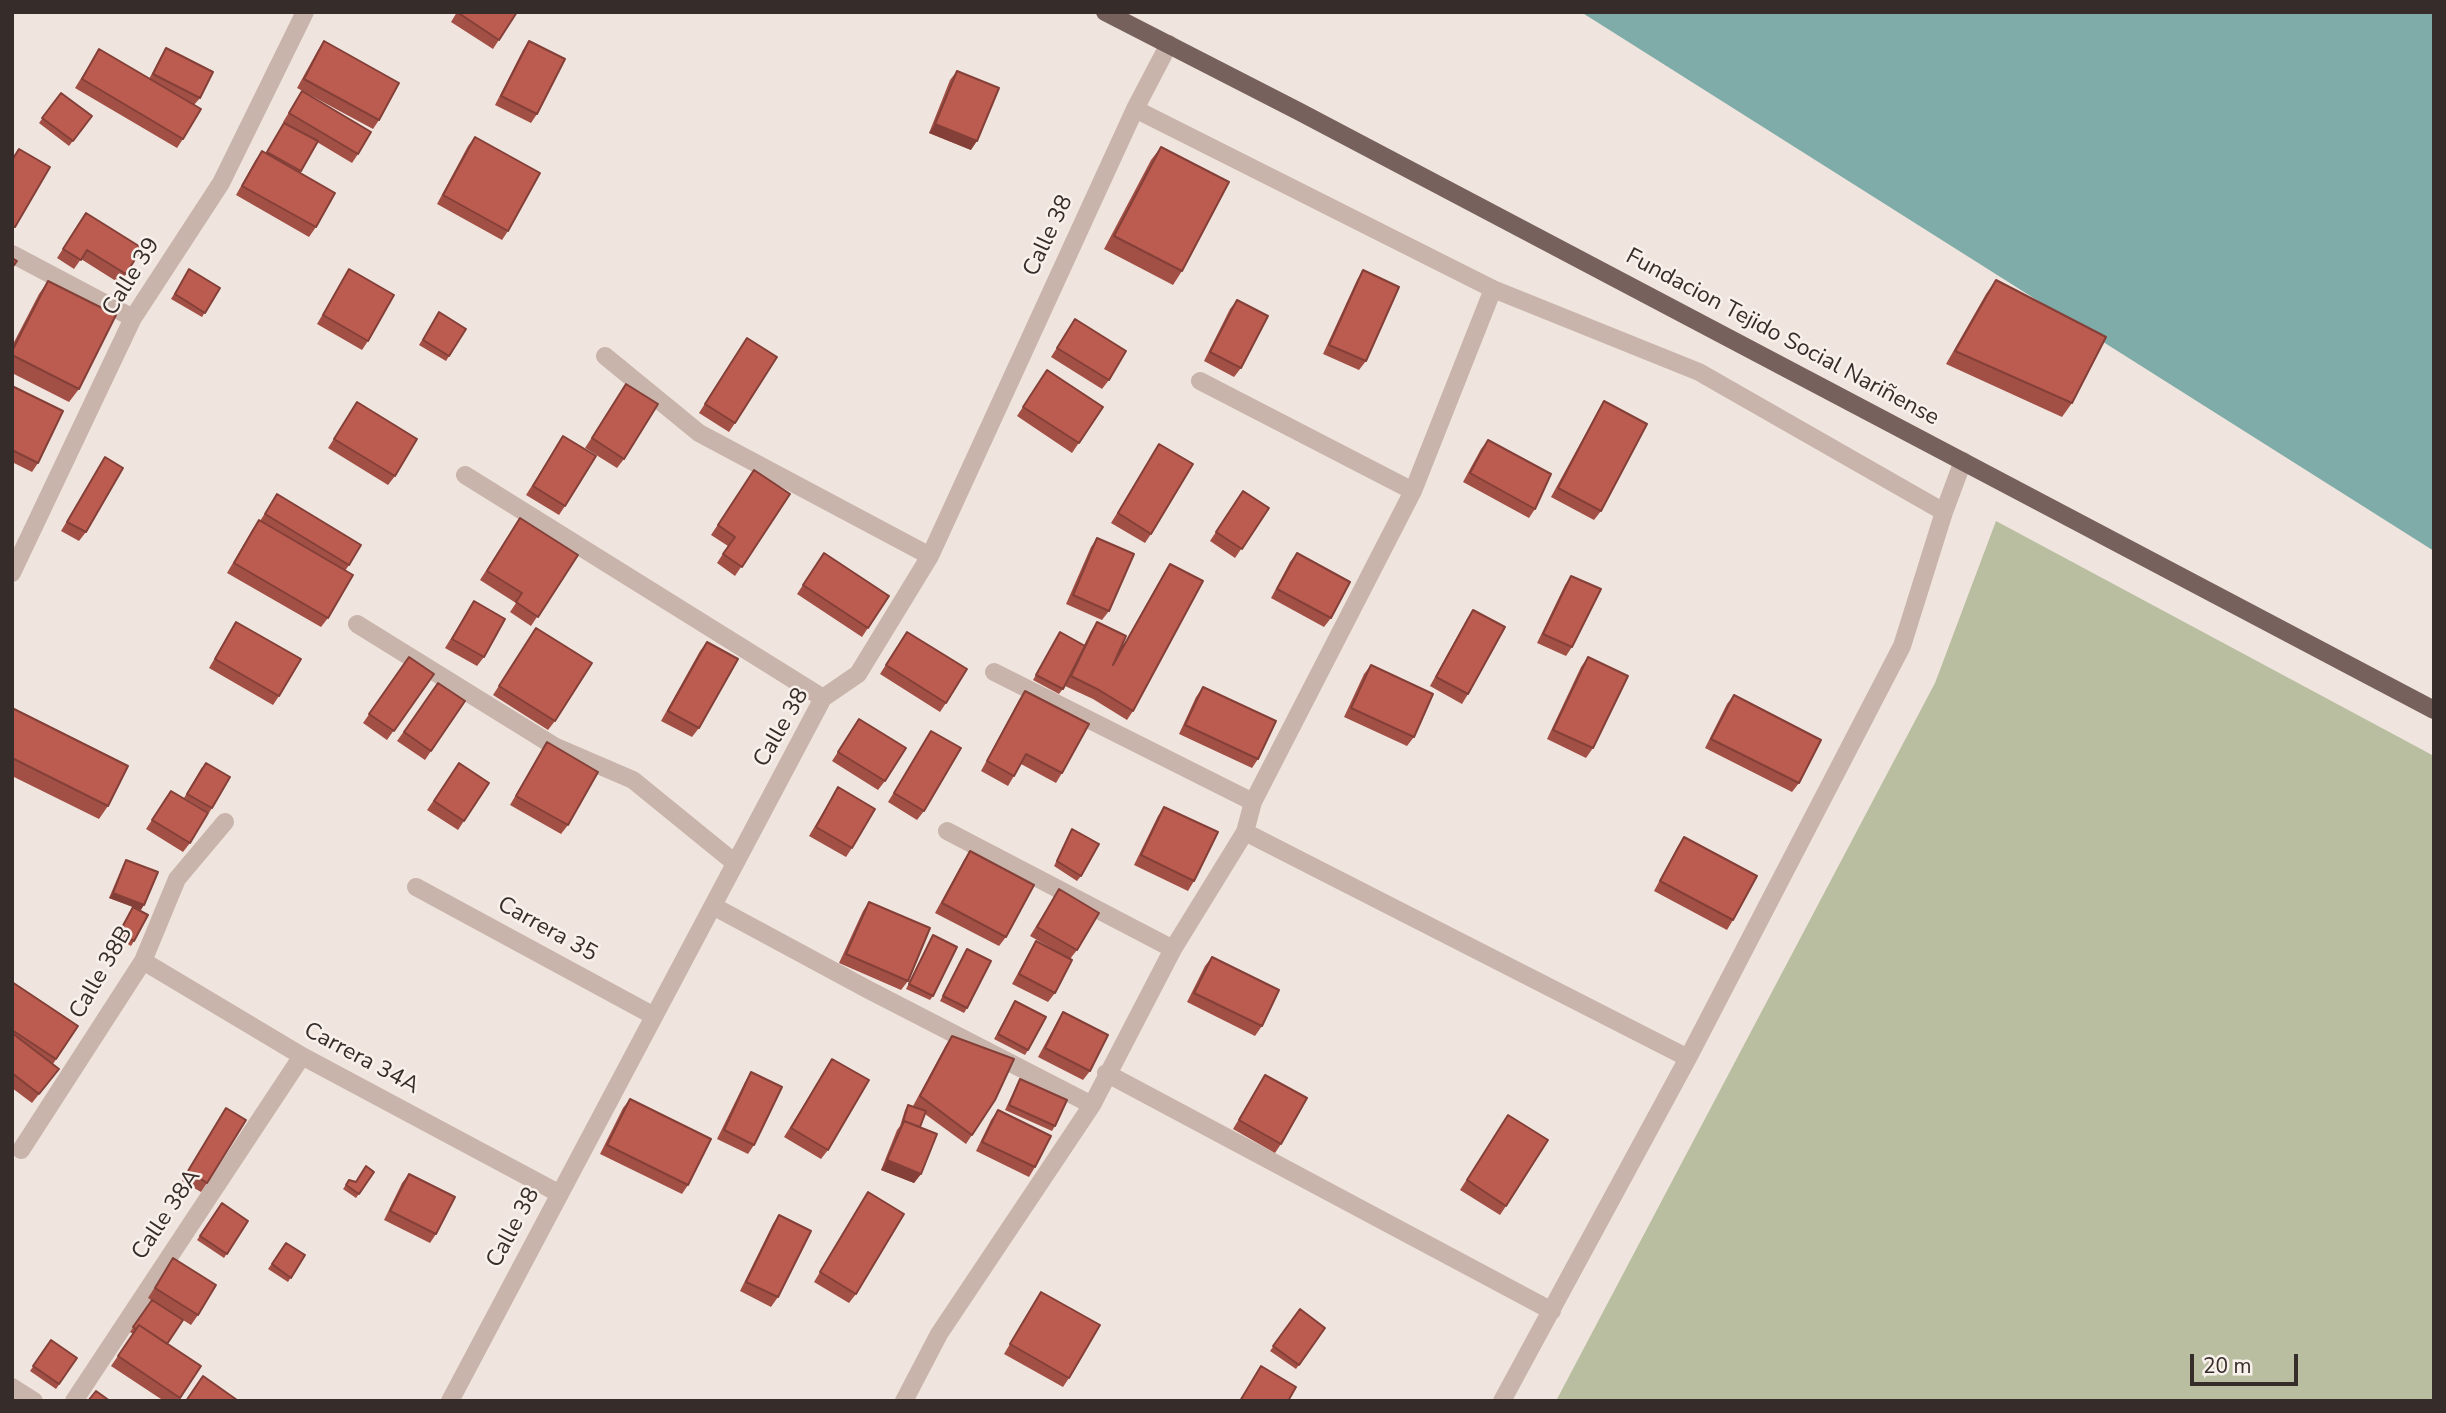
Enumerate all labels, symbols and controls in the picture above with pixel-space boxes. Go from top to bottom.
street label: Calle 38 [1018,191,1080,281]
street label: Calle 39 [97,233,167,321]
street label: Fundacion Tejido Social Nariñense [1621,243,1943,433]
street label: Calle 38 [748,684,816,772]
street label: Carrera 35 [492,891,602,969]
street label: Calle 38B [65,922,139,1024]
street label: Carrera 34A [299,1017,423,1101]
street label: Calle 38A [127,1164,207,1266]
street label: Calle 38 [482,1183,546,1273]
scale bar [2194,1340,2302,1384]
text: 20 m [2203,1352,2252,1380]

